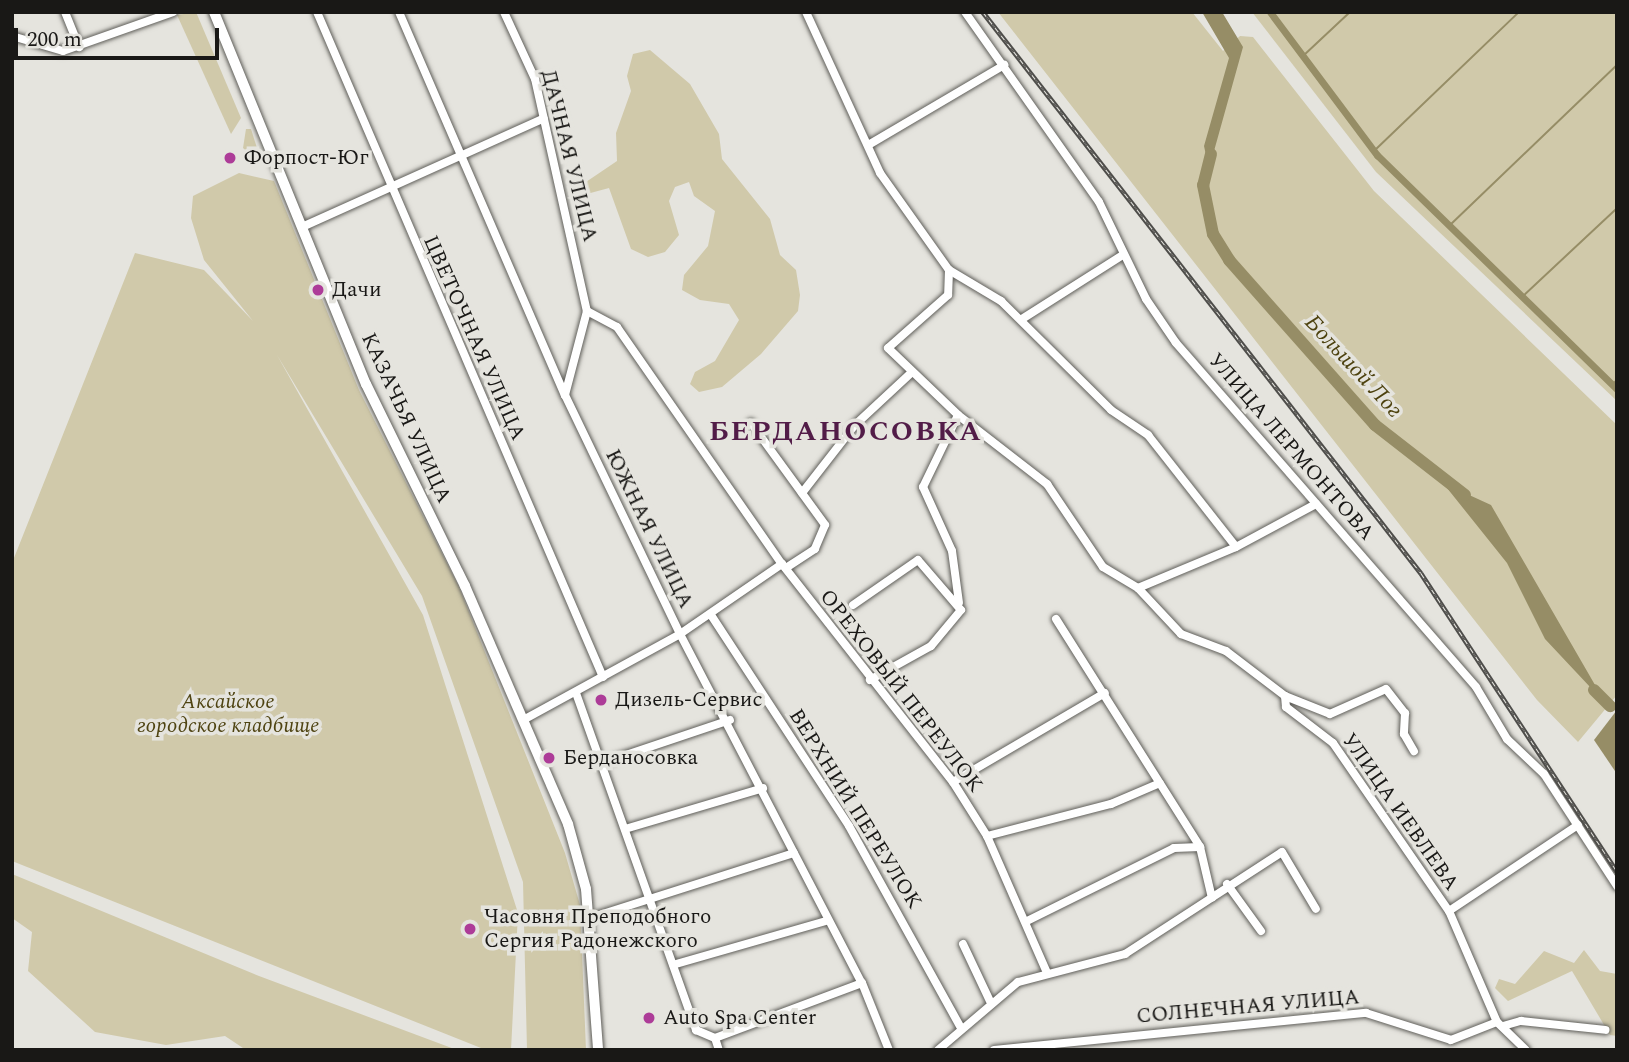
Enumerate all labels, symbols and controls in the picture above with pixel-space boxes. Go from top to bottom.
scale bar [18,14,222,58]
text: 200 m [27,24,82,56]
street label: ДАЧНАЯ УЛИЦА [535,67,603,245]
place label: Форпост-Юг [244,145,369,171]
marker: Форпост-Юг [222,150,238,166]
street label: ЦВЕТОЧНАЯ УЛИЦА [417,232,531,444]
place label: Дачи [332,277,382,303]
marker: Дачи [310,282,326,298]
water label: Большой Лог [1298,310,1408,424]
street label: КАЗАЧЬЯ УЛИЦА [356,329,456,507]
street label: УЛИЦА ЛЕРМОНТОВА [1203,348,1379,546]
district label: БЕРДАНОСОВКА [710,415,982,449]
street label: ЮЖНАЯ УЛИЦА [600,445,698,613]
street label: ОРЕХОВЫЙ ПЕРЕУЛОК [814,585,988,797]
place label: Дизель-Сервис [615,687,762,713]
park label: Аксайское городское кладбище [137,689,319,739]
marker: Дизель-Сервис [593,692,609,708]
street label: ВЕРХНИЙ ПЕРЕУЛОК [783,704,927,914]
street label: УЛИЦА ИЕВЛЕВА [1336,728,1464,896]
place label: Берданосовка [563,745,698,771]
marker: Берданосовка [541,750,557,766]
place label: Часовня Преподобного Сергия Радонежского [484,904,711,954]
marker: Часовня Преподобного Сергия Радонежского [462,921,478,937]
street label: СОЛНЕЧНАЯ УЛИЦА [1135,985,1361,1029]
place label: Auto Spa Center [663,1005,816,1031]
marker: Auto Spa Center [641,1010,657,1026]

